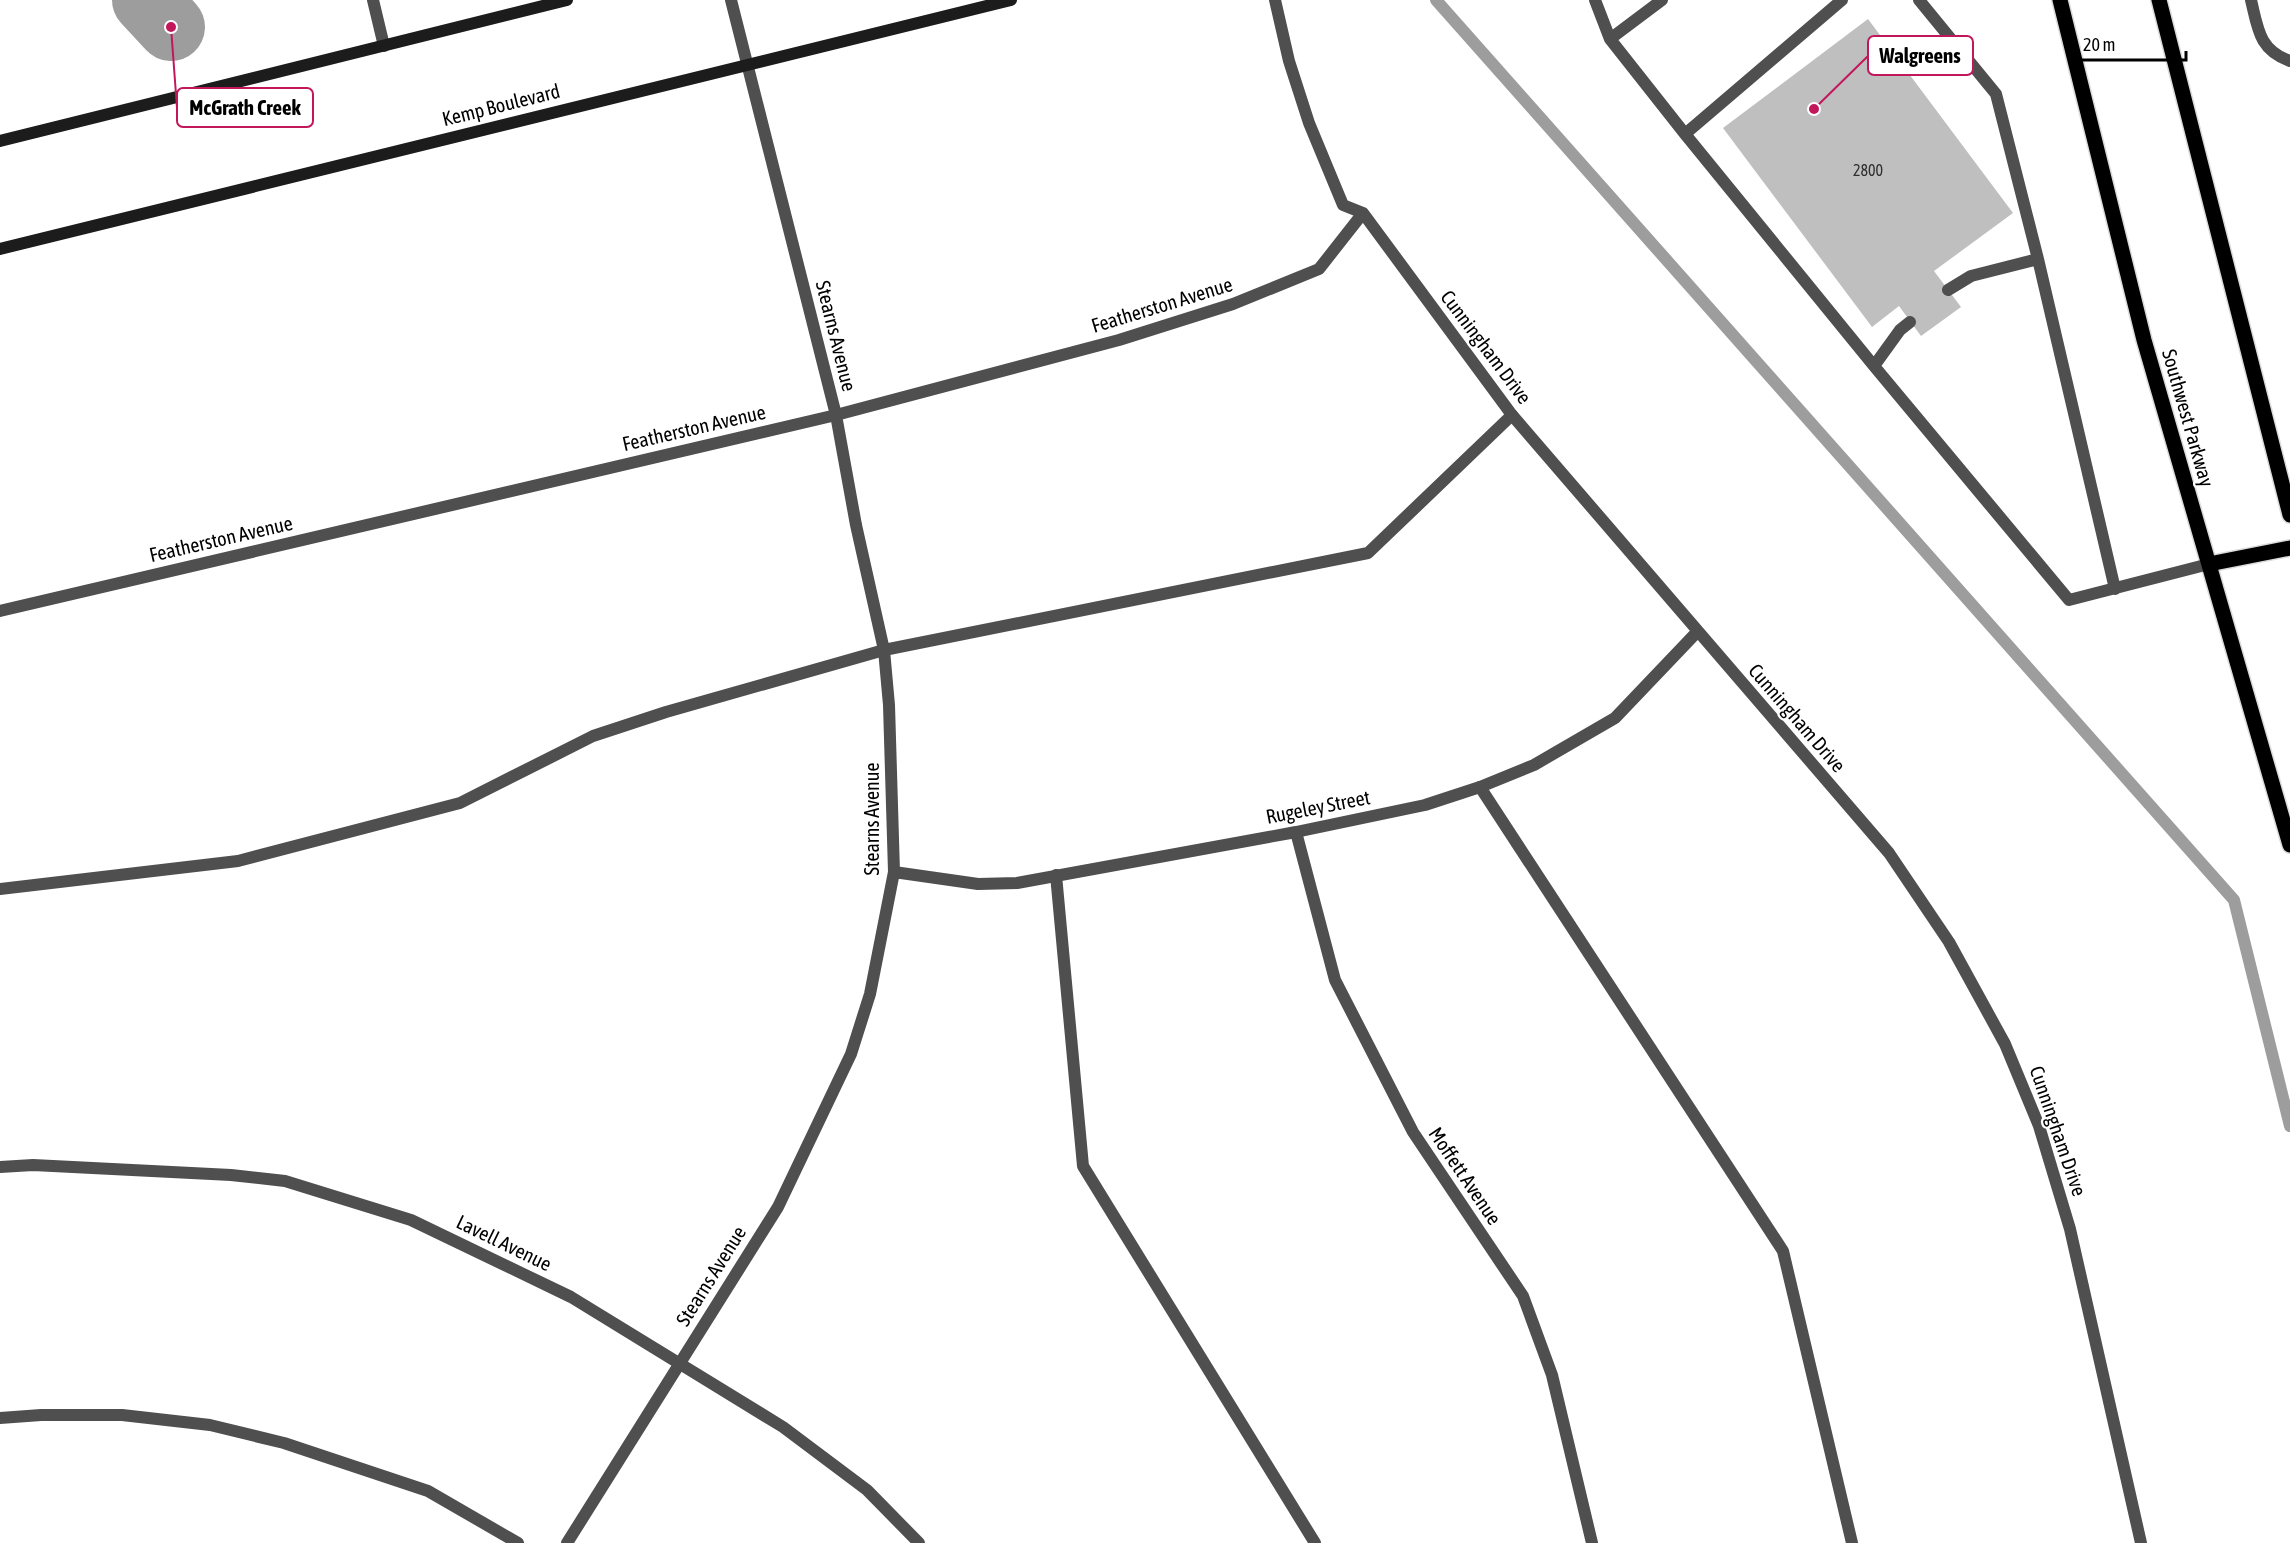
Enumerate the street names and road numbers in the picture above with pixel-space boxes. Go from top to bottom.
street label: Kemp Boulevard [440,79,562,130]
street label: Featherston Avenue [1089,272,1235,337]
street label: Stearns Avenue [812,278,861,394]
street label: Cunningham Drive [1436,286,1536,408]
street label: Southwest Parkway [2158,346,2219,489]
street label: Featherston Avenue [620,400,768,455]
street label: Featherston Avenue [147,511,295,566]
street label: Cunningham Drive [1744,659,1851,777]
street label: Stearns Avenue [860,762,883,876]
street label: Rugeley Street [1264,785,1372,828]
street label: Cunningham Drive [2025,1063,2091,1199]
street label: Moffett Avenue [1424,1123,1506,1229]
street label: Lavell Avenue [453,1210,555,1275]
street label: Stearns Avenue [671,1222,750,1330]

